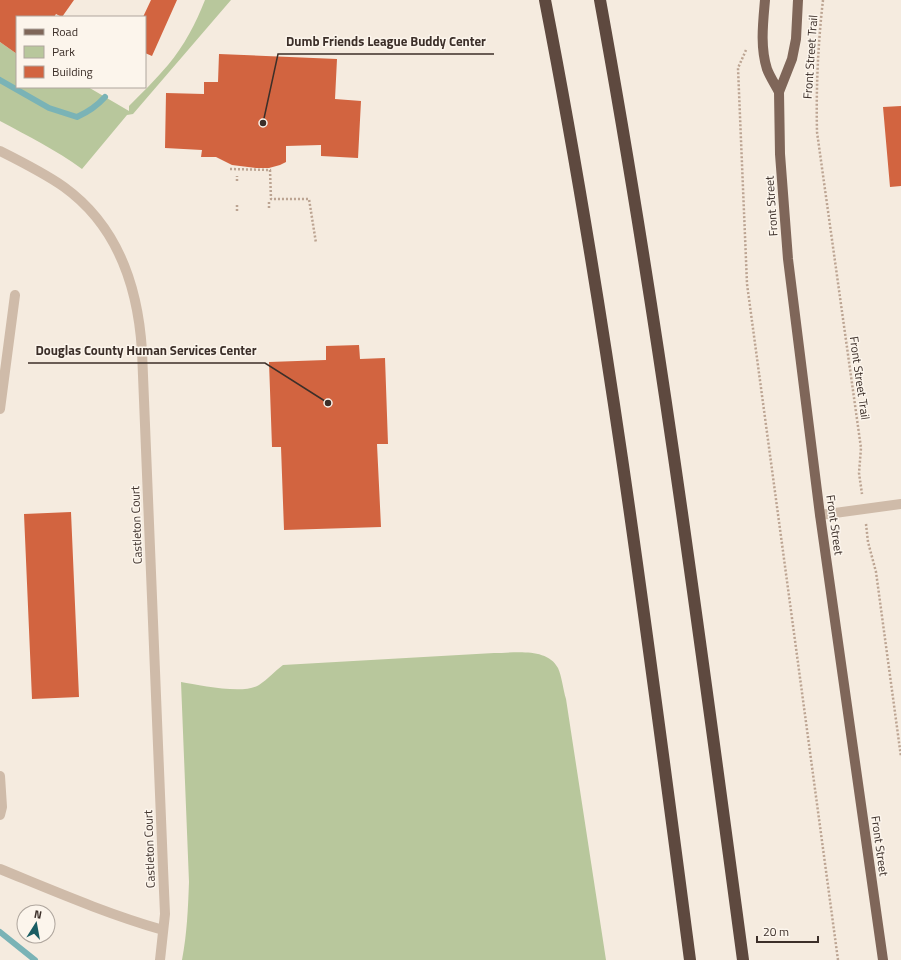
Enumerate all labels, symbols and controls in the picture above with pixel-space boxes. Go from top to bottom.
street label: Front Street Trail [798,14,822,100]
legend [16,16,146,88]
text: Road [52,22,78,41]
callout: Dumb Friends League Buddy Center [278,29,494,54]
text: Dumb Friends League Buddy Center [286,31,486,51]
text: Park [52,42,75,61]
text: Building [52,62,93,81]
street label: Front Street [759,174,783,237]
street label: Front Street Trail [845,335,875,421]
callout: Douglas County Human Services Center [28,338,265,363]
text: Douglas County Human Services Center [35,340,257,360]
street label: Castleton Court [125,485,147,564]
street label: Front Street [821,494,849,557]
street label: Castleton Court [138,809,160,888]
street label: Front Street [866,815,894,878]
north arrow [16,904,56,944]
text: N [33,906,43,923]
scale bar [757,918,818,944]
text: 20 m [763,922,789,941]

